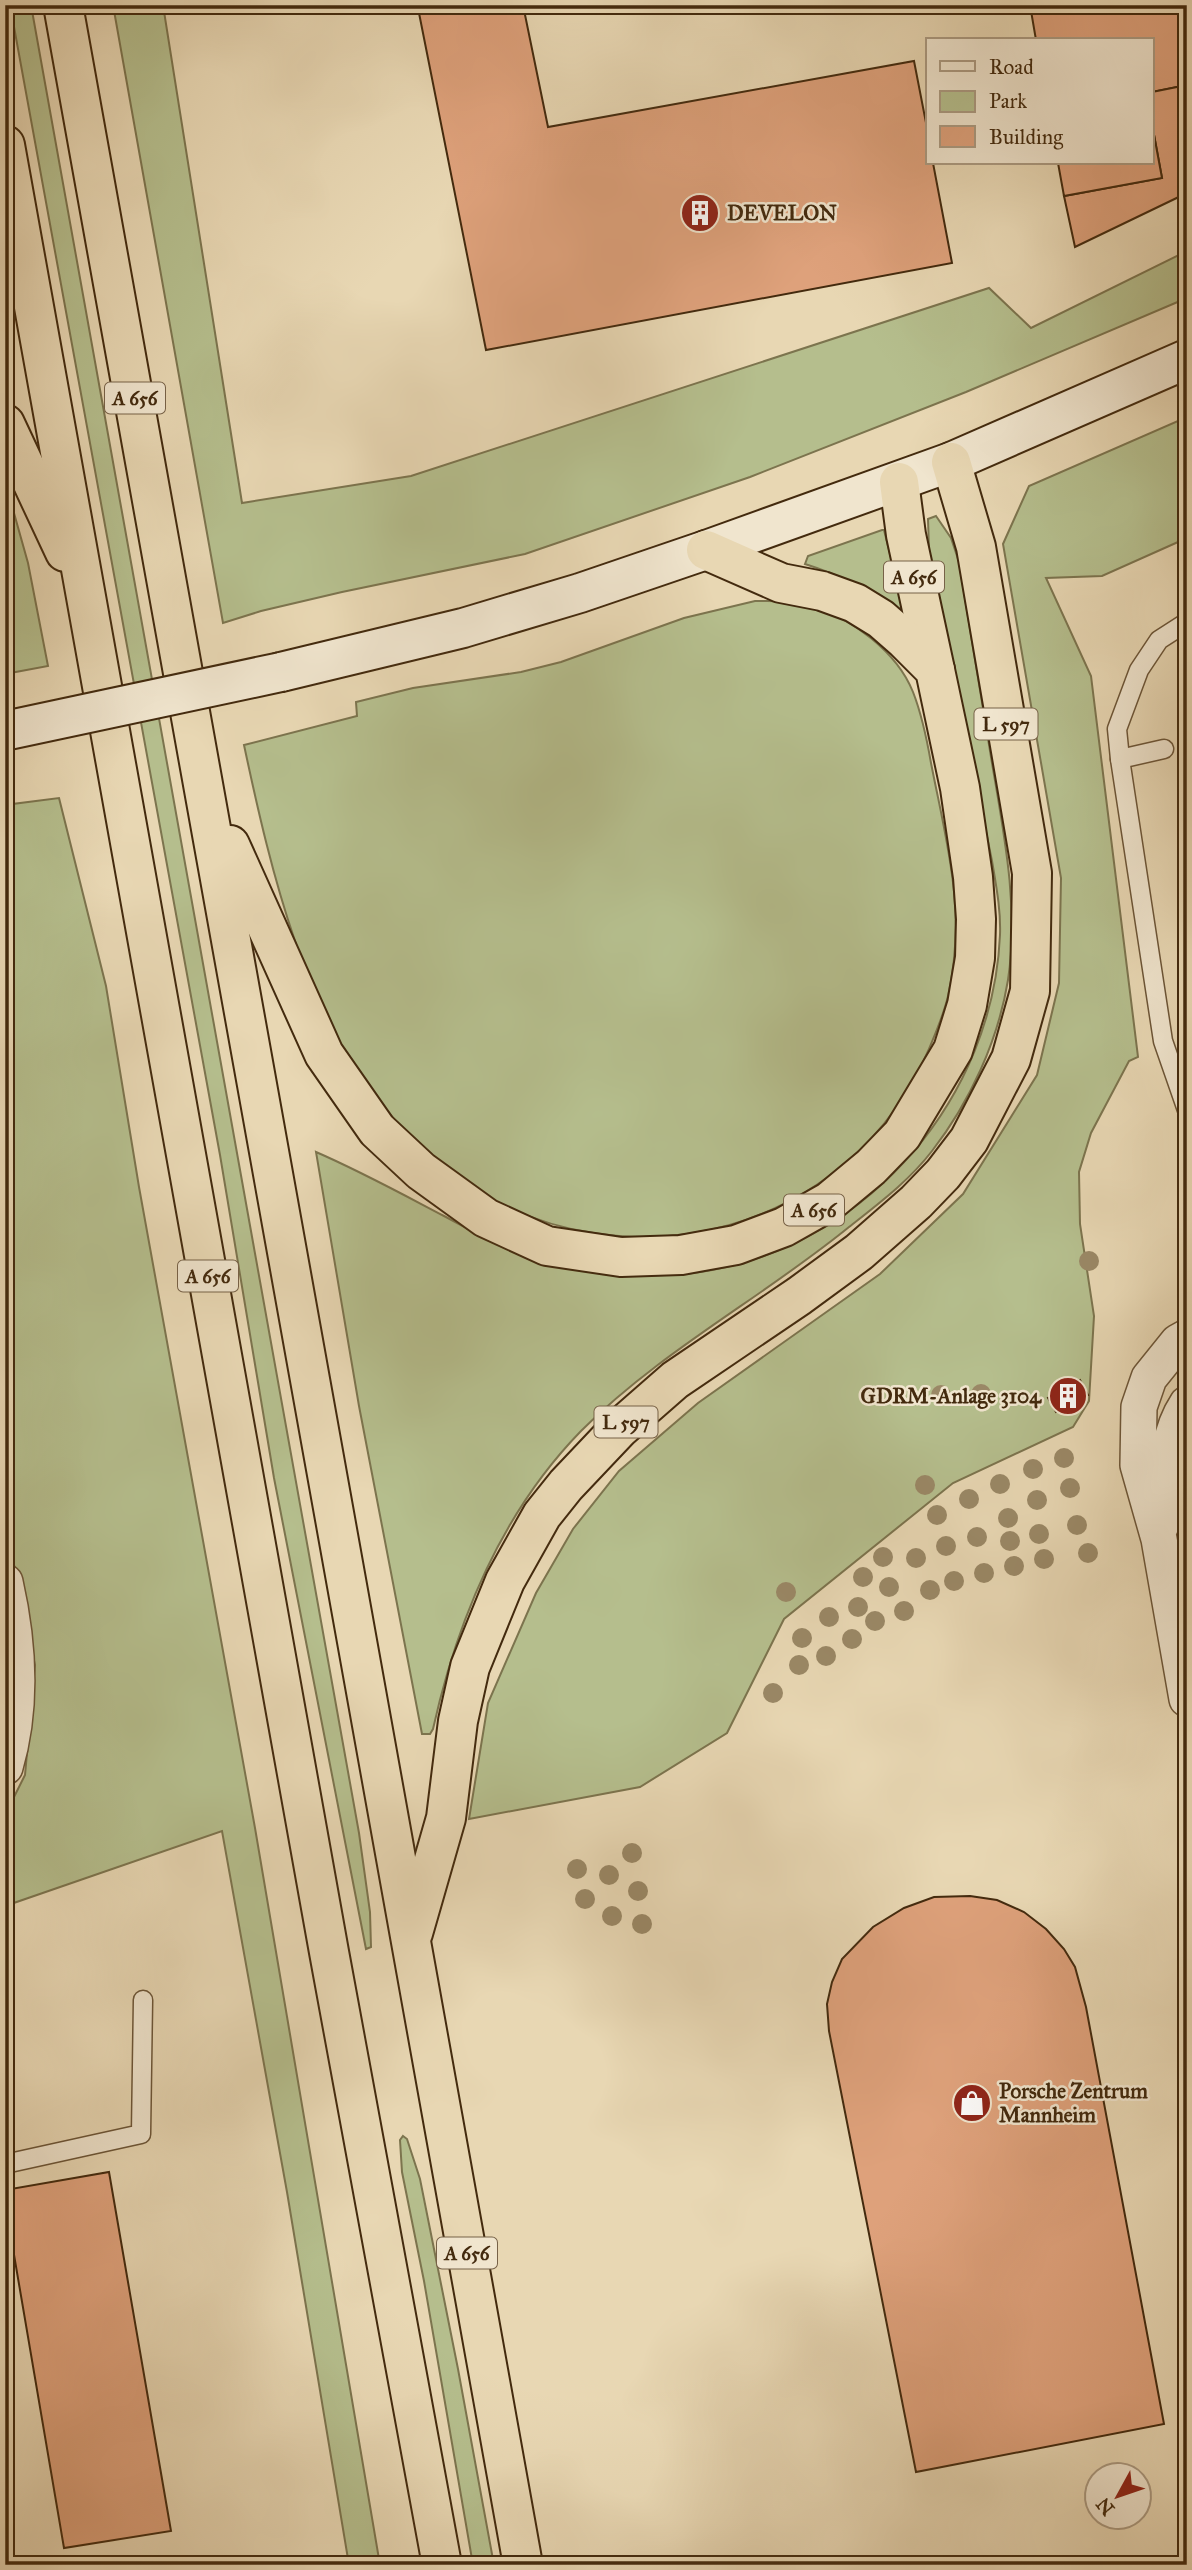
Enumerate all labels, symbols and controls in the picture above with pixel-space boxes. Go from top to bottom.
legend [926,38,1154,164]
text: Road [989,54,1034,80]
text: Park [989,88,1027,114]
text: Building [989,124,1063,150]
building icon: DEVELON [679,192,721,234]
place label: DEVELON [727,200,837,226]
road number: A 656 [105,382,165,414]
road number: A 656 [884,562,944,592]
road number: L 597 [974,708,1038,740]
road number: A 656 [784,1194,844,1226]
road number: A 656 [178,1260,238,1292]
building icon: GDRM-Anlage 3104 [1047,1375,1089,1417]
place label: GDRM-Anlage 3104 [861,1383,1042,1409]
road number: L 597 [594,1406,658,1438]
place label: Porsche Zentrum Mannheim [999,2078,1148,2128]
shop icon: Porsche Zentrum Mannheim [951,2082,993,2124]
road number: A 656 [437,2238,497,2268]
north arrow [1084,2462,1154,2532]
text: N [1091,2493,1119,2520]

